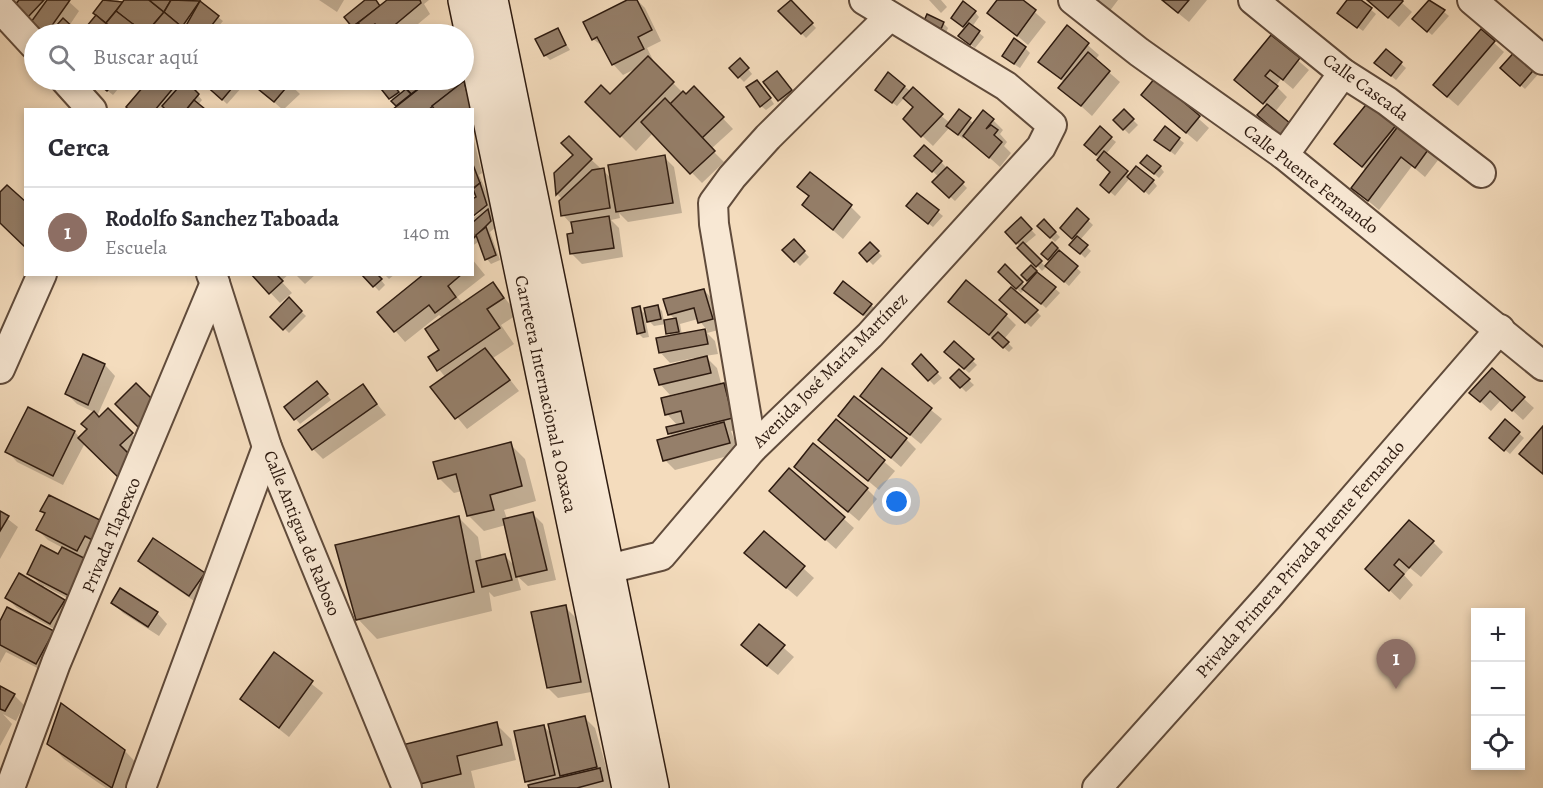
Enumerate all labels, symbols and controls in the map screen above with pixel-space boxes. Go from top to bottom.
search box [24,24,474,90]
icon: search [45,41,78,74]
text: Buscar aquí [93,42,199,72]
street label: Calle Cascada [1318,48,1414,127]
street label: Calle Puente Fernando [1238,119,1384,239]
text: Cerca [48,130,110,165]
text: Rodolfo Sanchez Taboada [105,204,339,234]
text: 1 [64,219,71,246]
text: 140 m [403,219,450,246]
text: Escuela [105,234,167,261]
street label: Carretera Internacional a Oaxaca [509,273,583,516]
street label: Avenida José María Martínez [746,287,913,454]
street label: Privada Primera Privada Puente Fernando [1190,435,1410,683]
street label: Calle Antigua de Raboso [258,447,346,619]
street label: Privada Tlapexco [76,473,146,597]
your location [882,487,911,516]
map controls [1471,608,1525,770]
button: + [1471,608,1525,662]
pin: 1 [1376,640,1416,689]
button: − [1471,662,1525,716]
button: locate [1471,716,1525,770]

